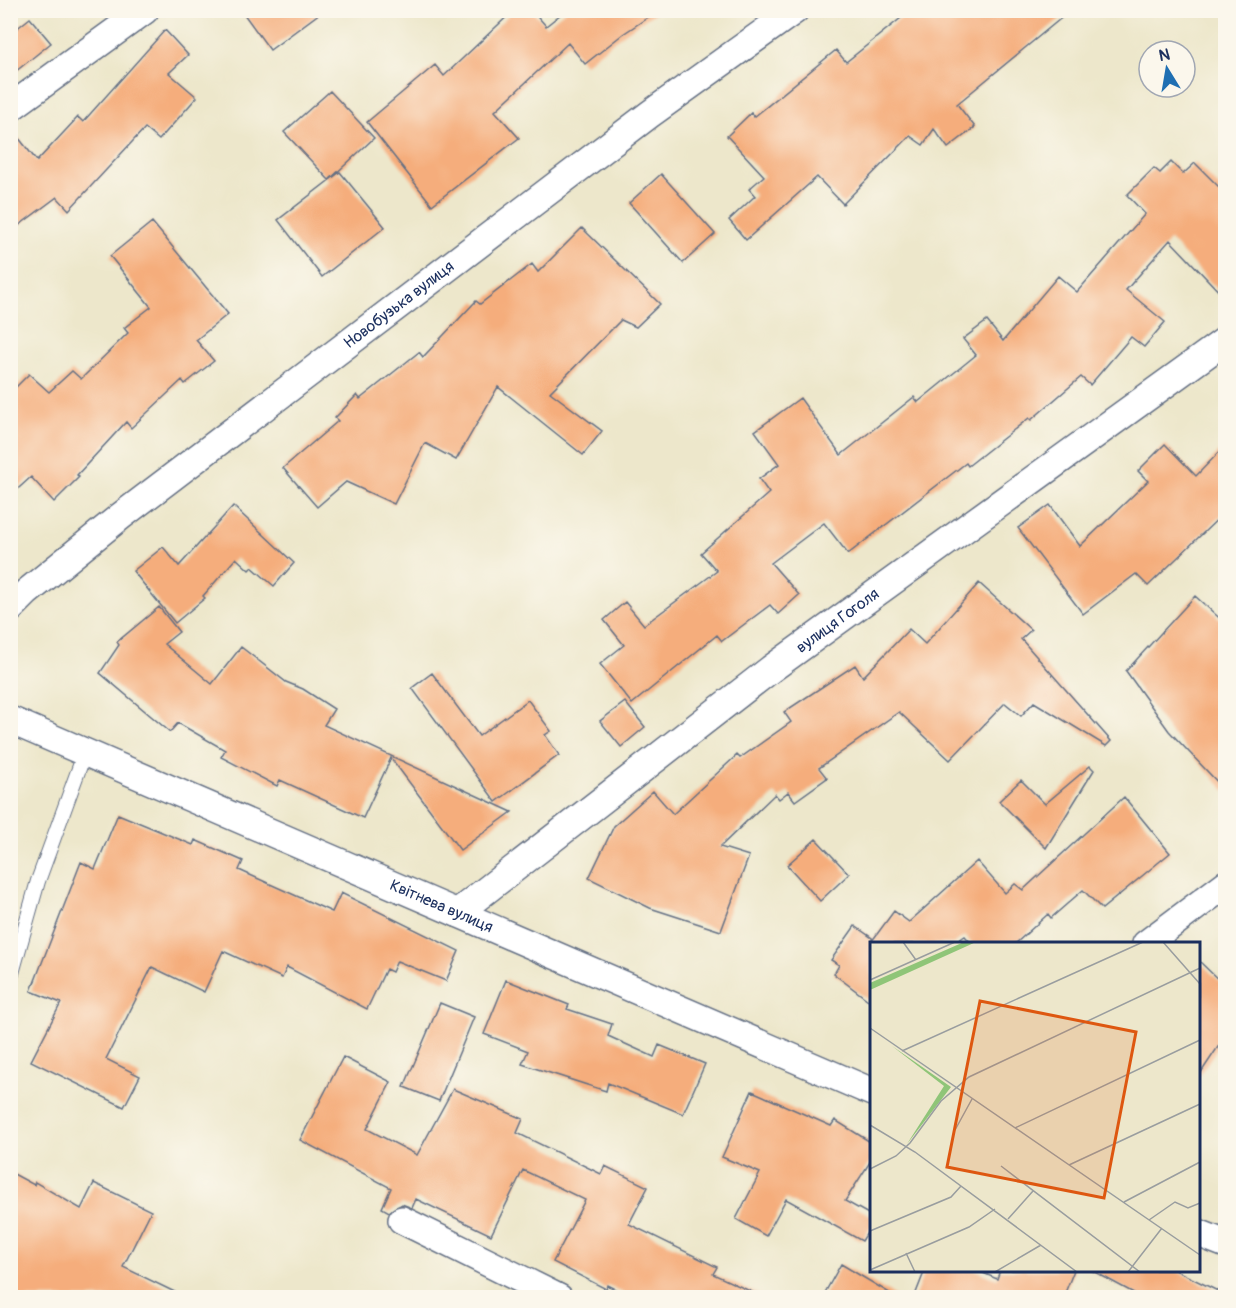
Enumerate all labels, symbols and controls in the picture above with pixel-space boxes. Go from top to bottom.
north arrow [1137,39,1197,99]
text: N [1157,44,1172,66]
street label: Новобузька вулиця [340,256,458,353]
street label: вулиця Гоголя [792,584,883,657]
street label: Квітнева вулиця [387,875,496,937]
inset map [870,942,1200,1272]

